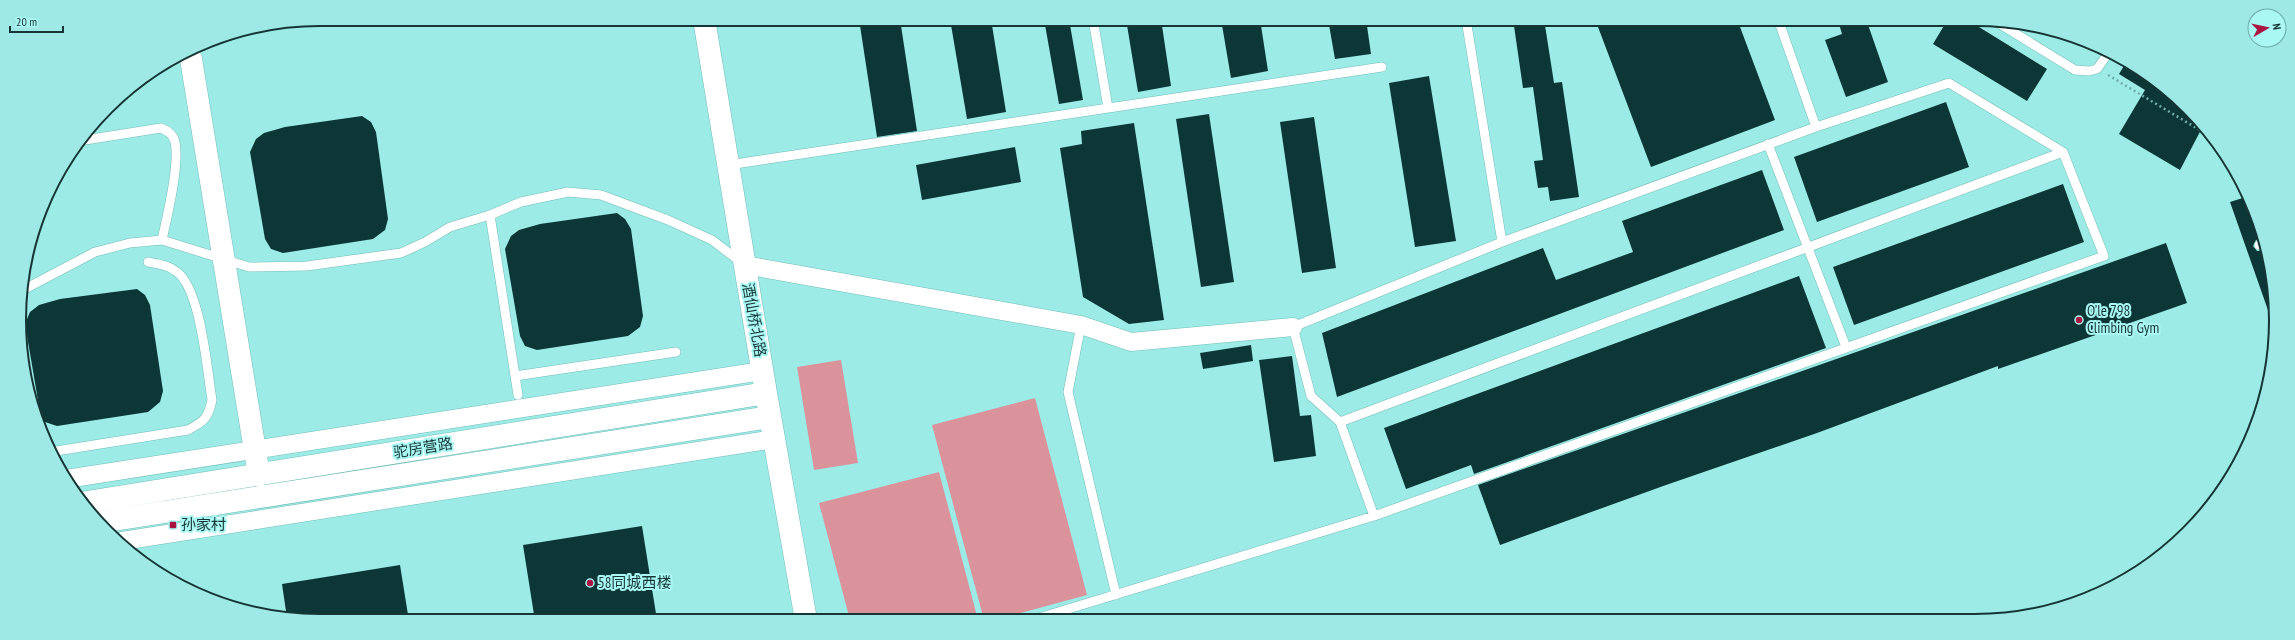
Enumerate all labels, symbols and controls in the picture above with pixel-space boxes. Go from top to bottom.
scale bar [10,8,63,34]
north arrow [2247,8,2287,48]
text: 20 m [16,14,37,29]
text: N [2269,22,2284,31]
street label: 酒仙桥北路 [739,281,770,359]
place label: O’le 798 Climbing Gym [2087,301,2159,337]
marker: O’le 798 Climbing Gym [2074,315,2084,325]
street label: 驼房营路 [392,433,454,462]
place label: 孙家村 [181,515,226,534]
marker: 孙家村 [168,520,178,530]
place label: 58同城西楼 [598,573,672,592]
marker: 58同城西楼 [585,578,595,588]

